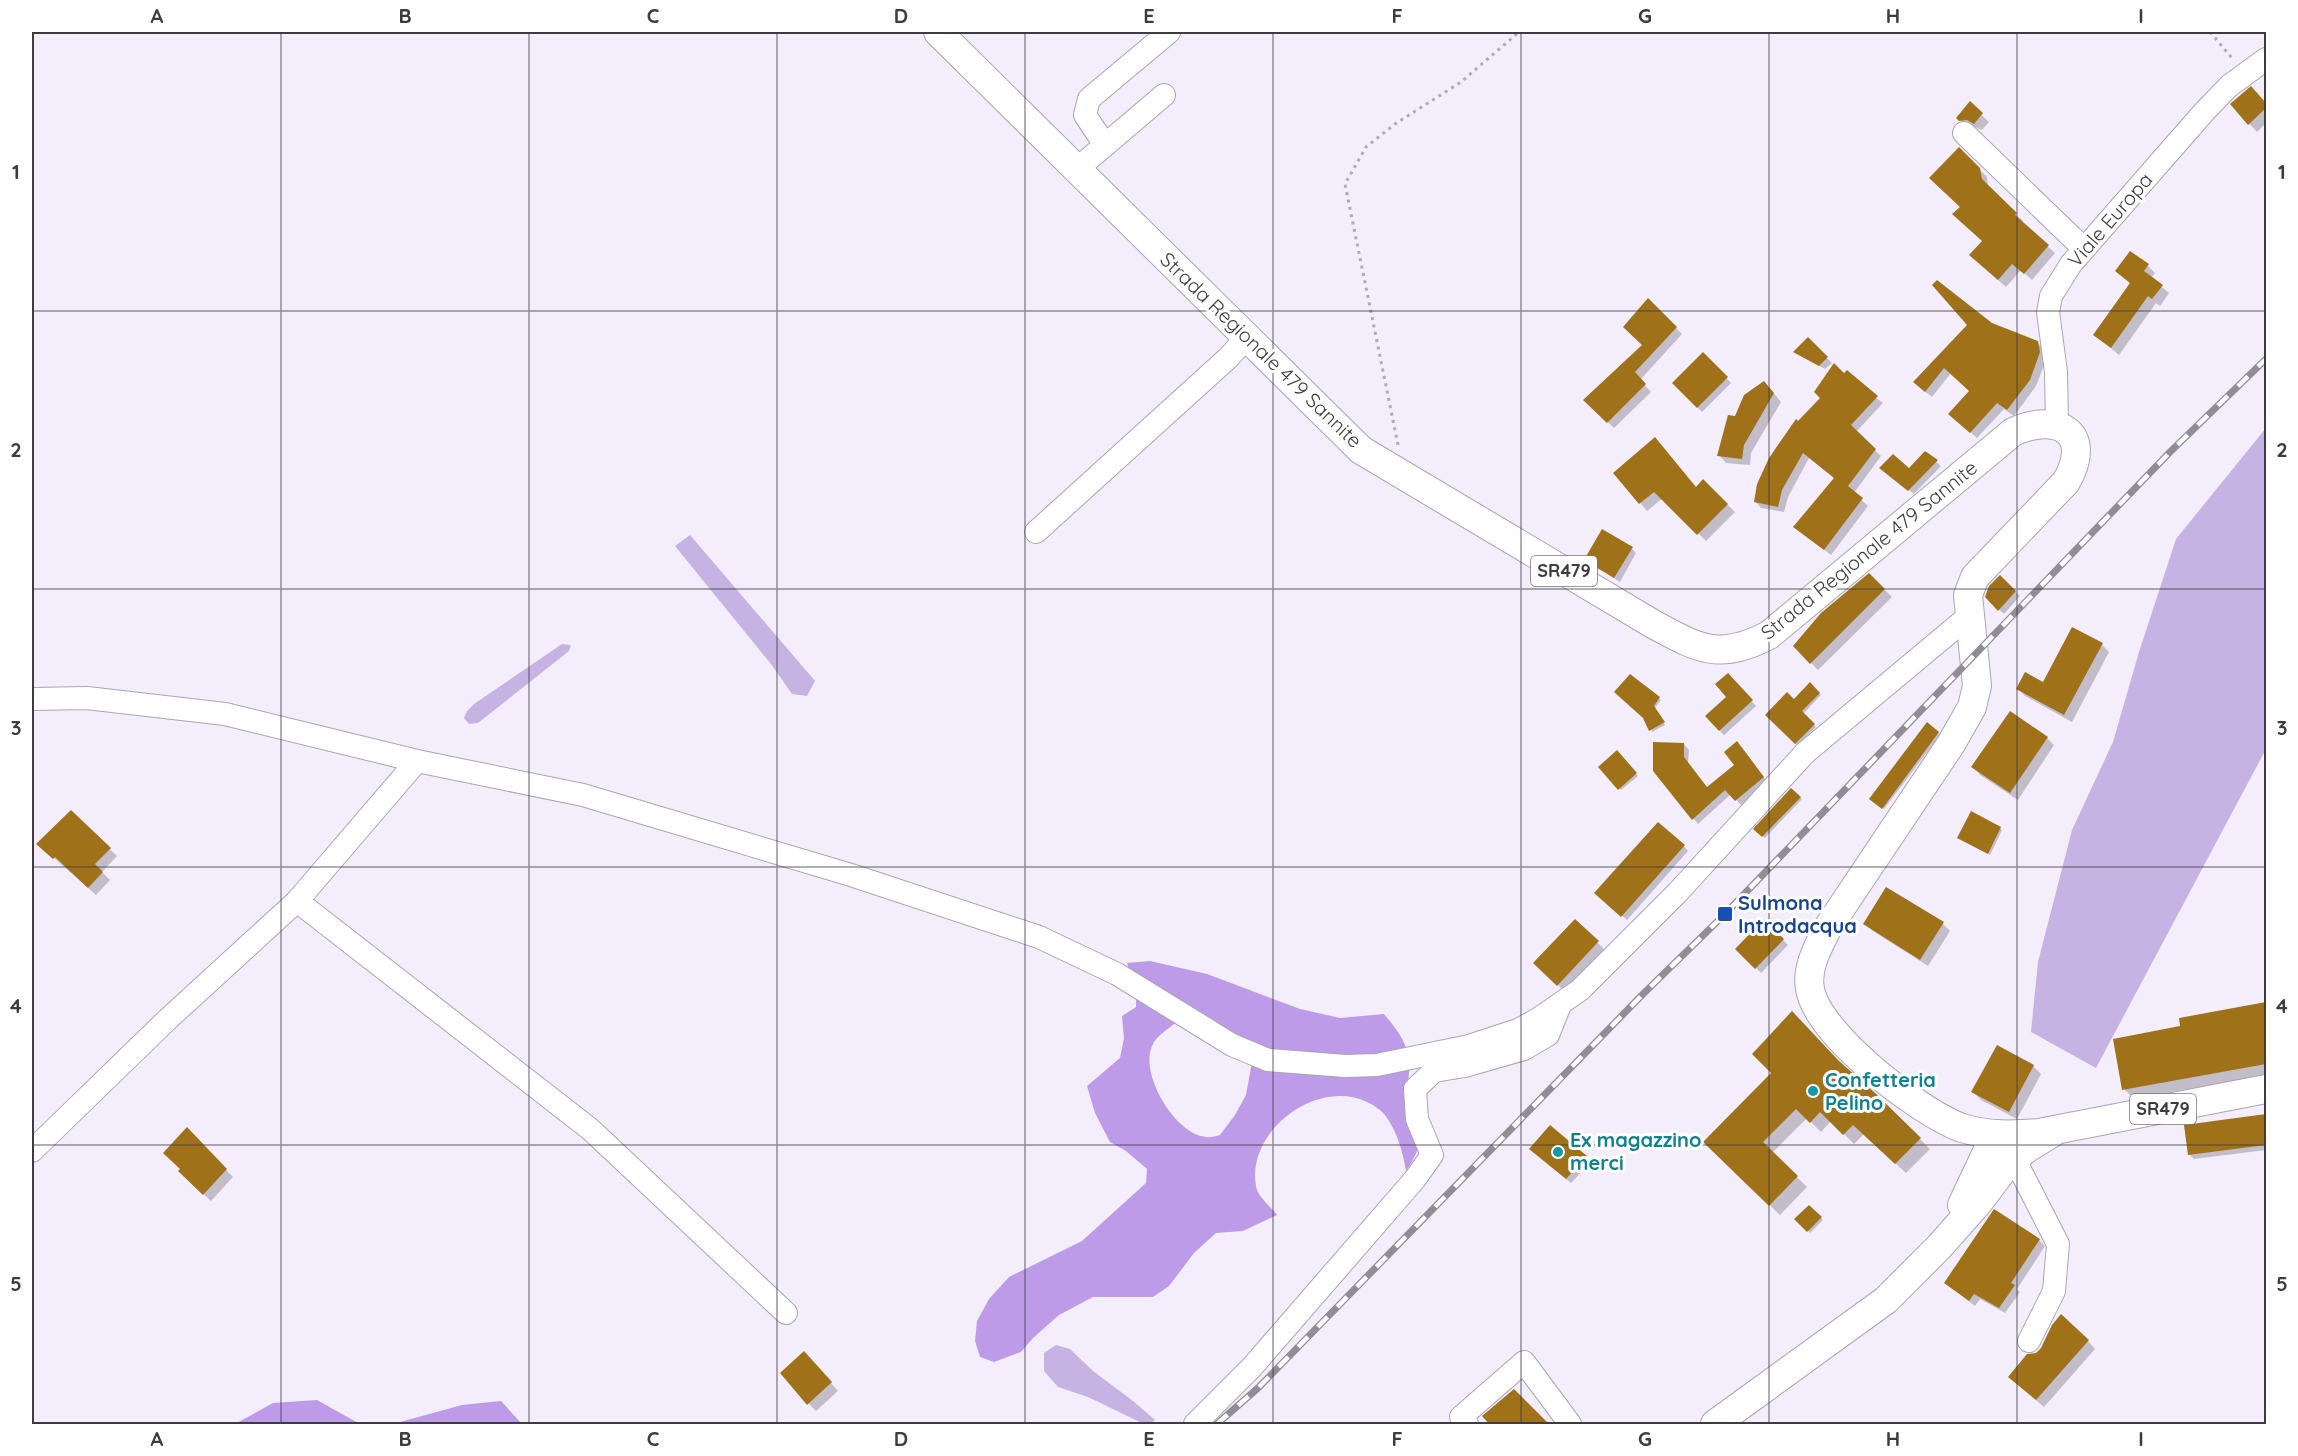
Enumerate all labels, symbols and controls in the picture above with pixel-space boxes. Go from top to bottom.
text: A [151,3,164,28]
text: B [398,3,412,28]
text: C [647,3,660,28]
text: D [894,3,908,28]
text: E [1143,3,1155,28]
text: F [1391,3,1403,28]
text: G [1638,3,1652,28]
text: H [1886,3,1900,28]
text: I [2138,3,2144,28]
text: 1 [12,159,20,184]
text: 1 [2278,159,2286,184]
street label: Viale Europa [2062,167,2157,272]
street label: Strada Regionale 479 Sannite [1155,247,1368,453]
text: 2 [10,437,22,462]
text: 2 [2276,437,2288,462]
street label: Strada Regionale 479 Sannite [1755,455,1982,645]
road number: SR479 [1531,556,1597,586]
text: 3 [11,715,21,740]
text: 3 [2277,715,2287,740]
place label: Sulmona Introdacqua [1738,890,1857,938]
marker: Sulmona Introdacqua [1716,905,1734,923]
text: 4 [10,993,22,1018]
text: 4 [2276,993,2288,1018]
place label: Confetteria Pelino [1825,1067,1936,1115]
marker: Confetteria Pelino [1806,1084,1820,1098]
road number: SR479 [2130,1094,2196,1124]
place label: Ex magazzino merci [1570,1127,1701,1175]
marker: Ex magazzino merci [1551,1145,1565,1159]
text: 5 [10,1271,22,1296]
text: 5 [2276,1271,2288,1296]
text: A [151,1426,164,1451]
text: B [398,1426,412,1451]
text: C [647,1426,660,1451]
text: D [894,1426,908,1451]
text: E [1143,1426,1155,1451]
text: F [1391,1426,1403,1451]
text: G [1638,1426,1652,1451]
text: H [1886,1426,1900,1451]
text: I [2138,1426,2144,1451]

